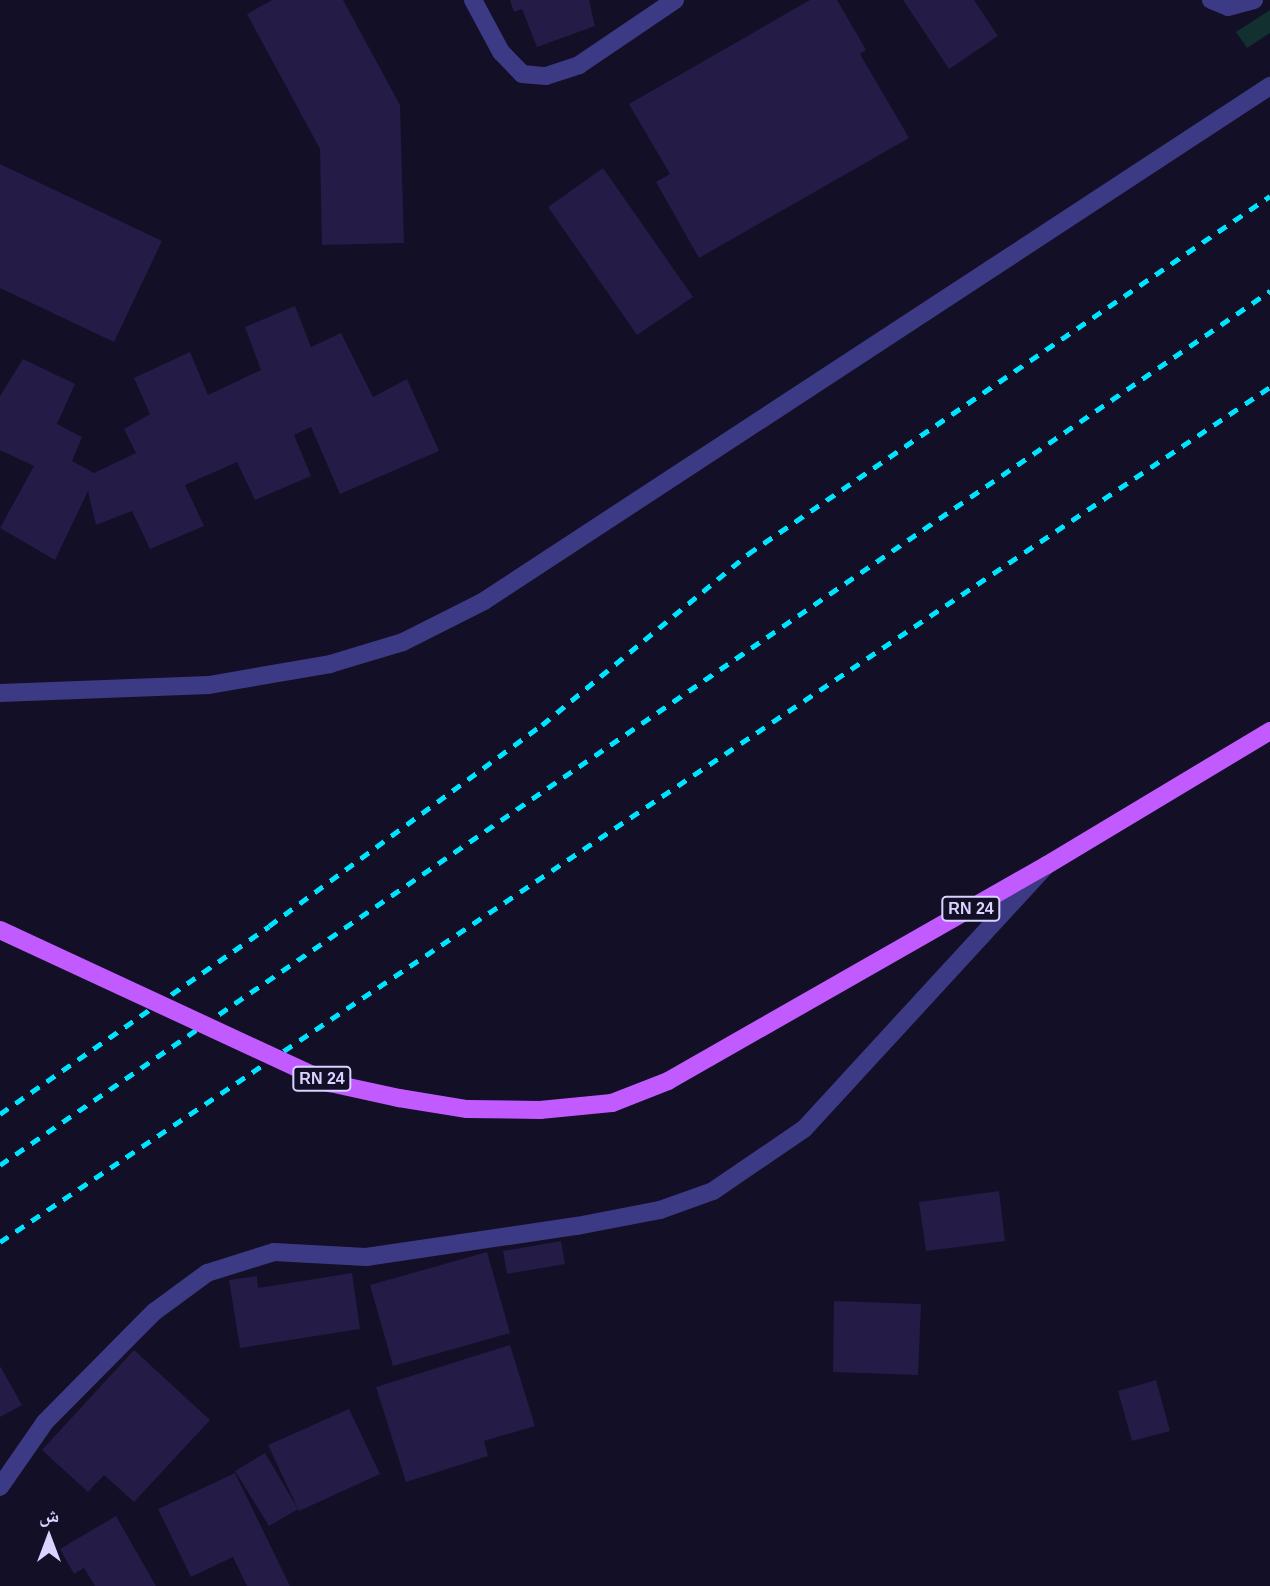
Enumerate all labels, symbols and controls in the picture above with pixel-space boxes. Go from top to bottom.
road number: RN 24 [941,897,1001,922]
road number: RN 24 [292,1066,352,1092]
north arrow [14,1502,84,1572]
text: ش [39,1505,59,1526]

